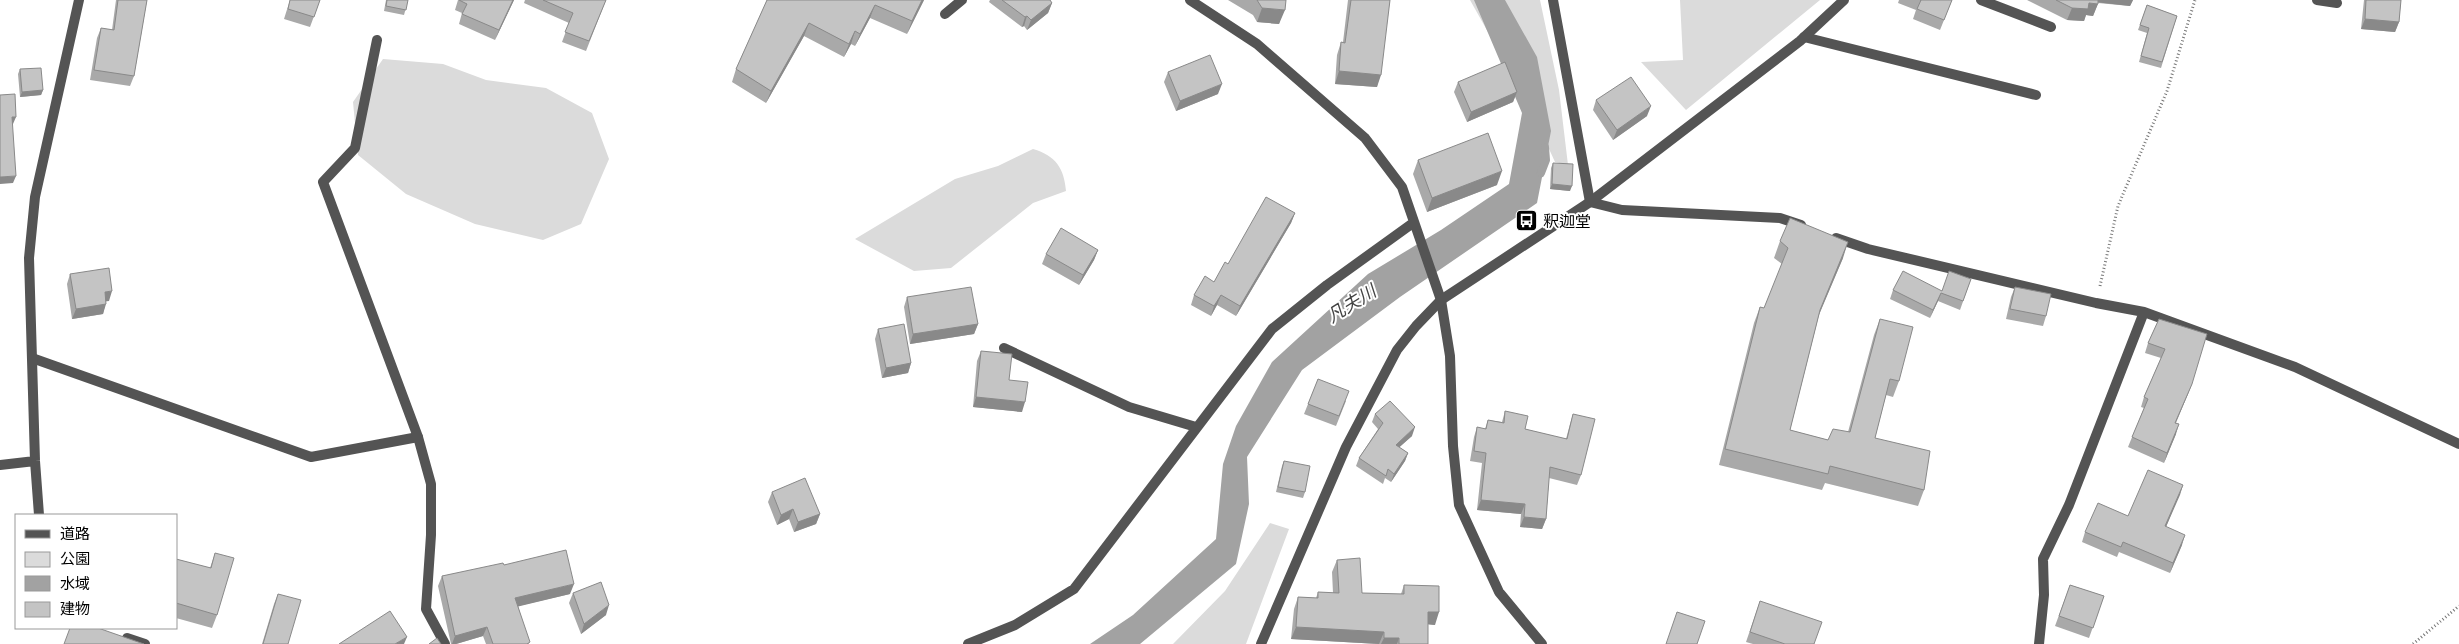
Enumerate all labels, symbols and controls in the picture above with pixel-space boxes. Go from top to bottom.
bus stop icon: 釈迦堂 [1515,209,1539,233]
place label: 釈迦堂 [1543,212,1591,230]
water label: 凡夫川 [1323,279,1381,326]
legend [15,514,178,629]
text: 道路 [60,525,90,542]
text: 公園 [60,550,90,567]
text: 水域 [60,575,90,592]
text: 建物 [60,600,90,617]

